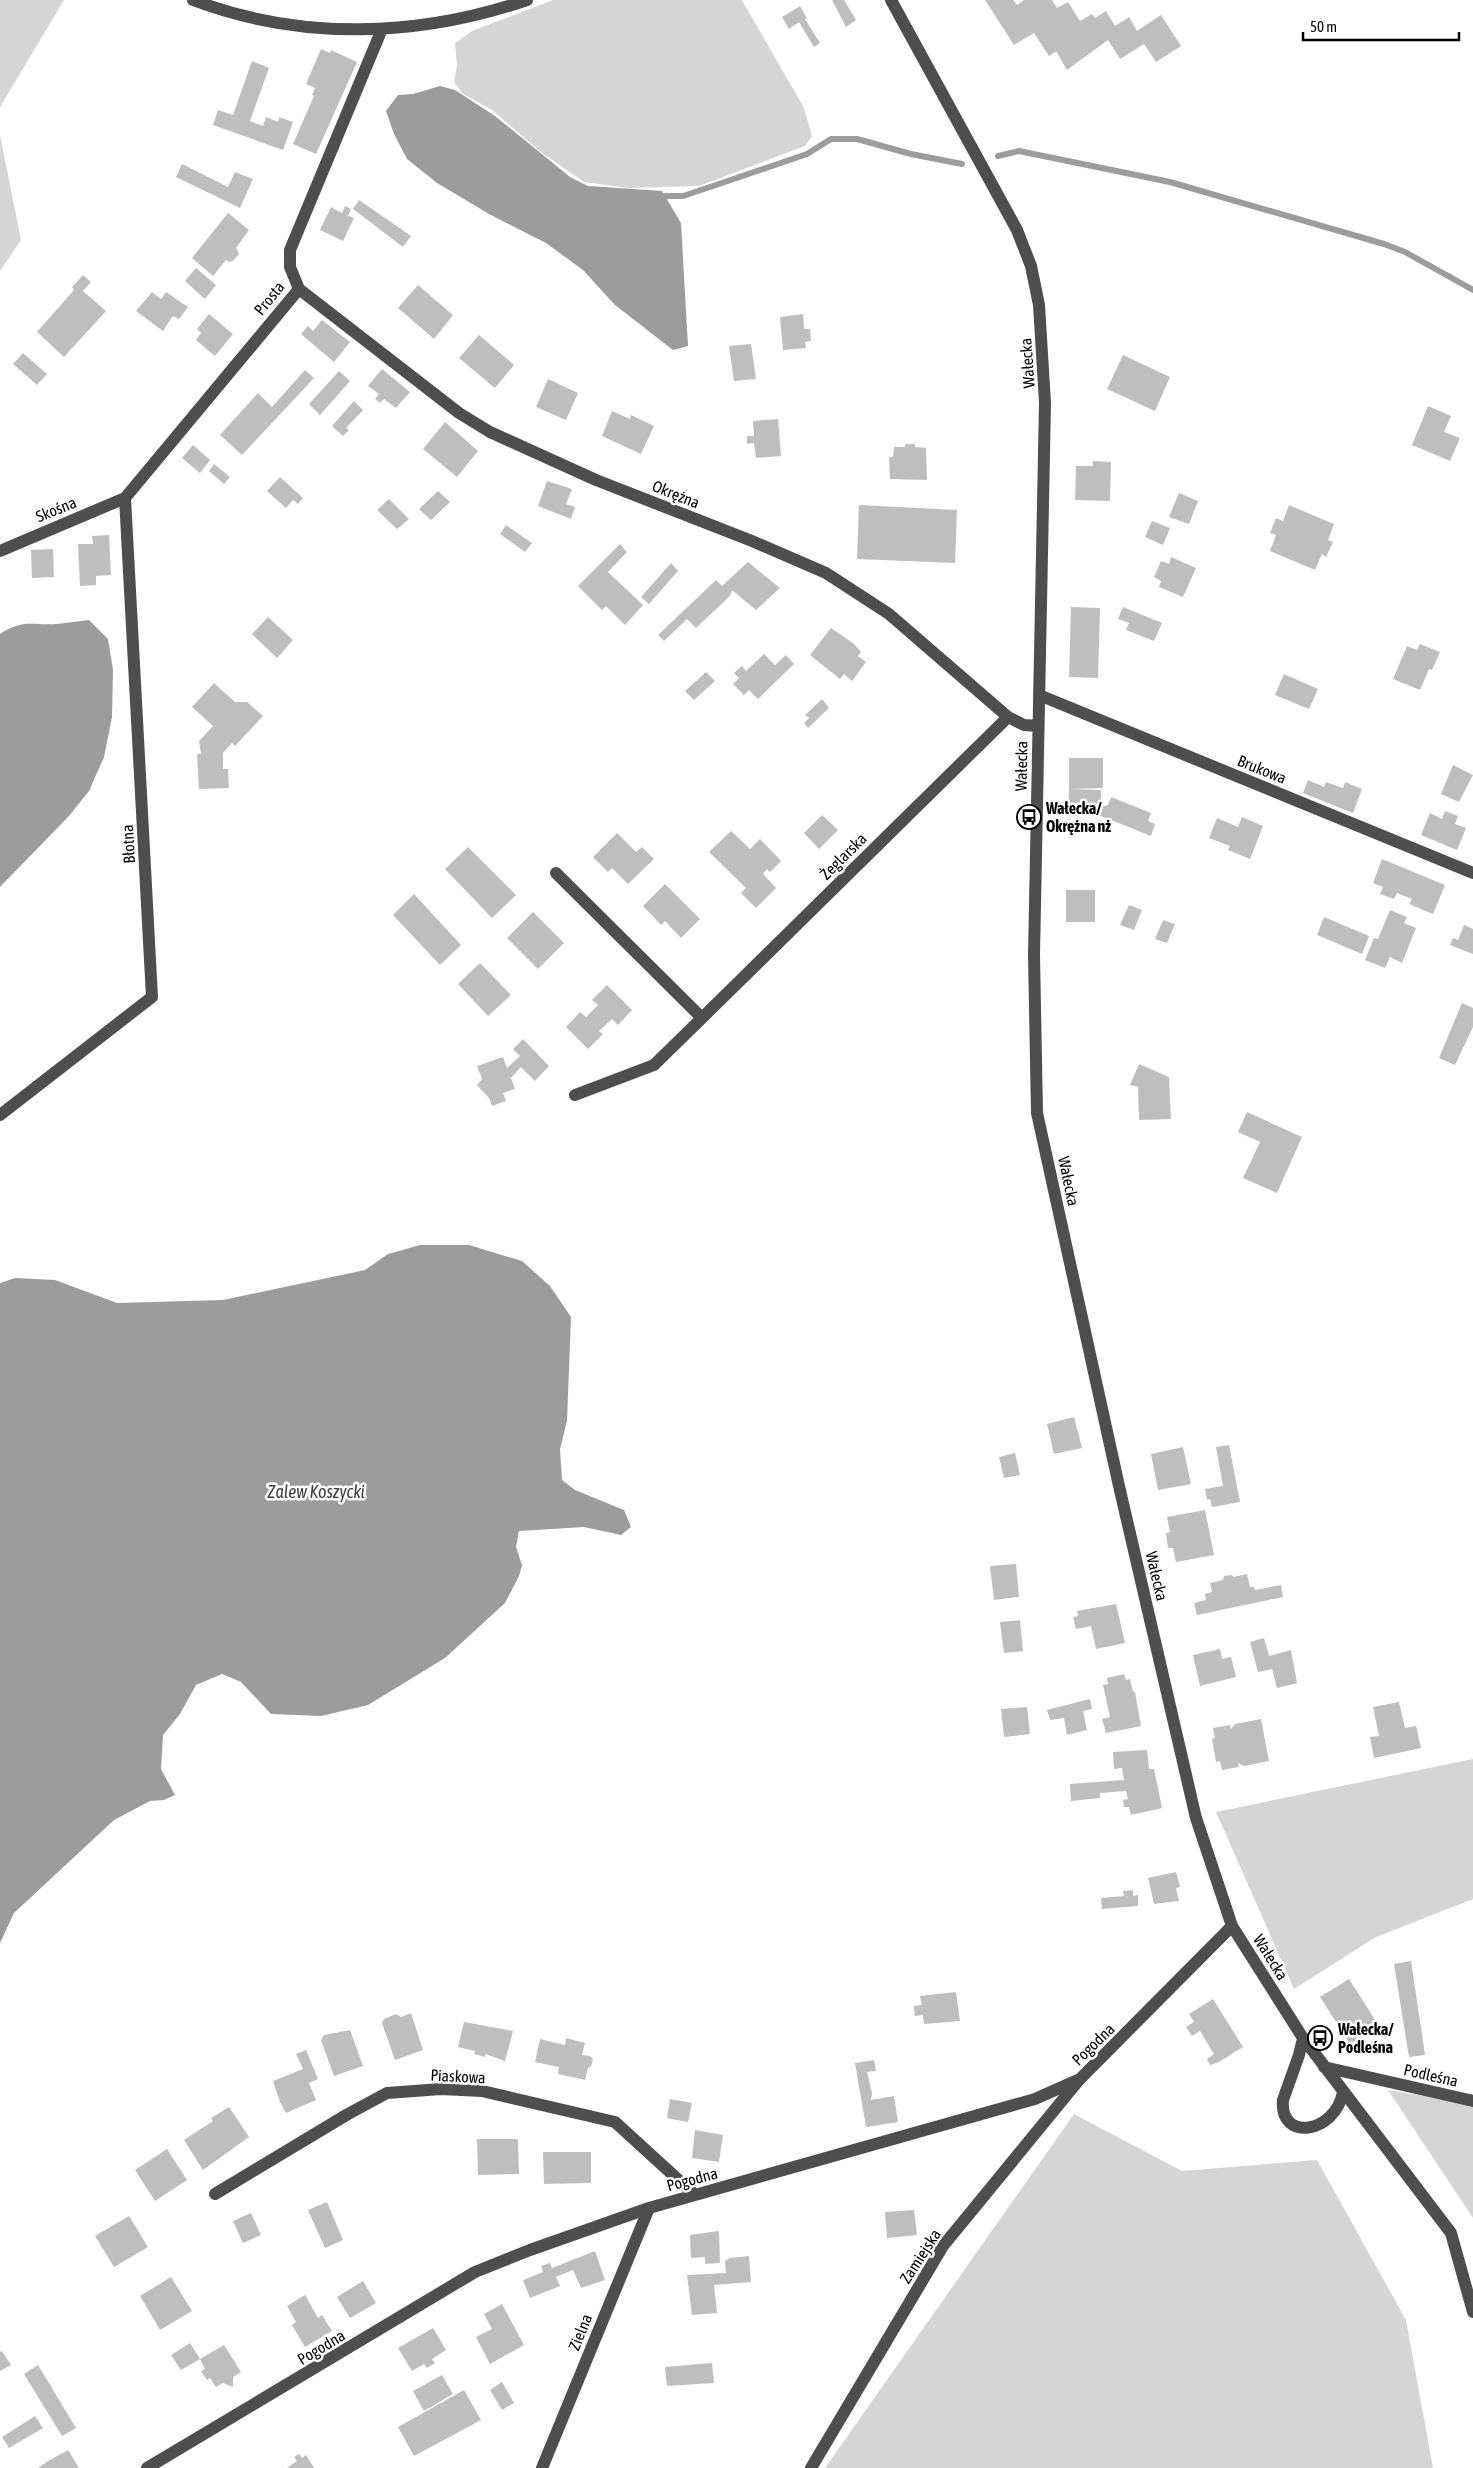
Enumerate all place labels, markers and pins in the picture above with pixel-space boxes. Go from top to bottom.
place label: Wałecka/ Okrężna nż [1045,799,1111,835]
bus stop icon: Wałecka/ Okrężna nż [1016,804,1042,830]
place label: Wałecka/ Podleśna [1337,2020,1394,2056]
bus stop icon: Wałecka/ Podleśna [1307,2025,1333,2051]

